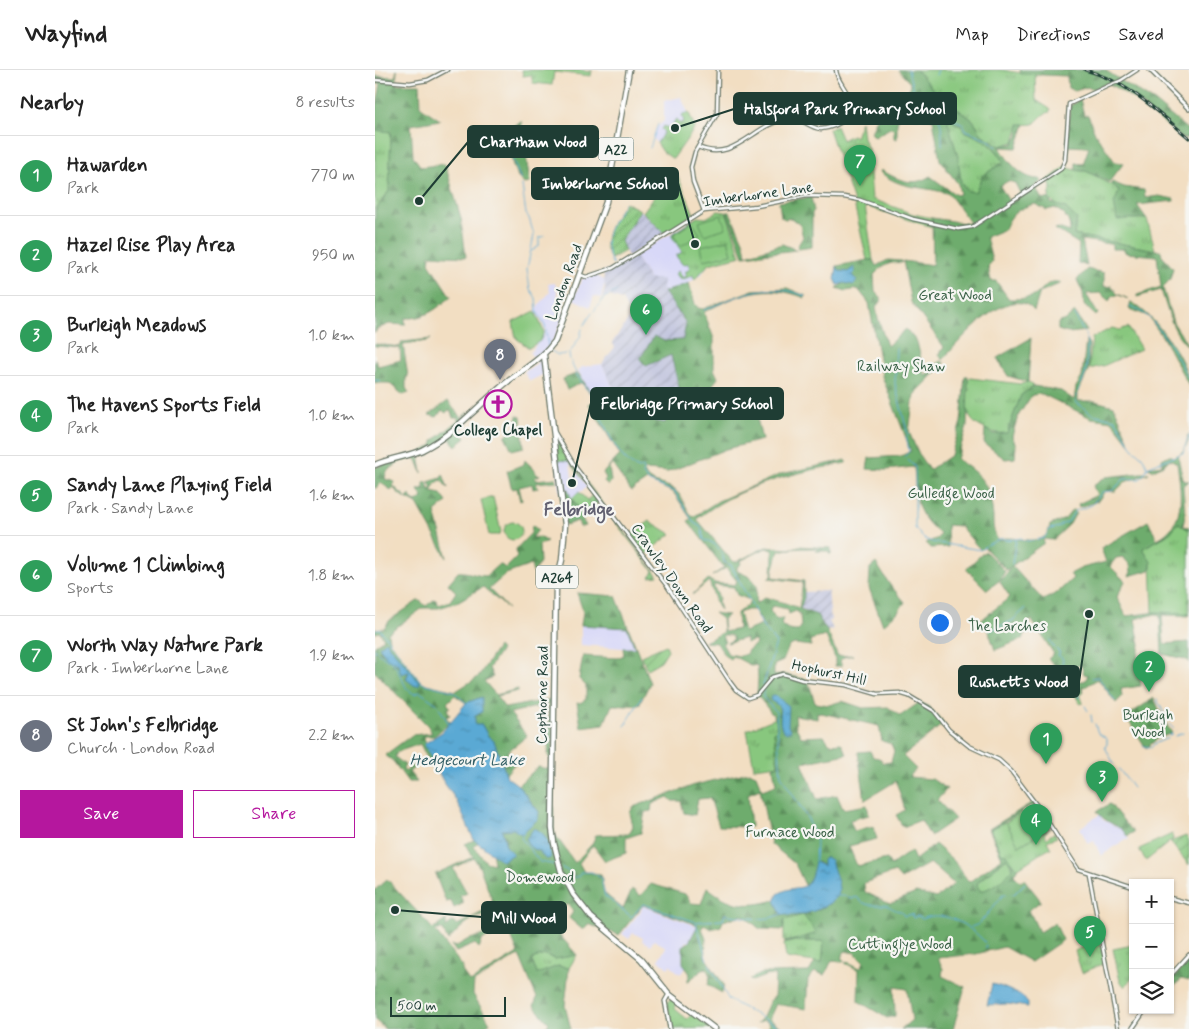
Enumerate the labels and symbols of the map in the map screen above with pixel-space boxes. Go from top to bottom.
callout: Halsford Park Primary School [734,93,956,124]
text: Halsford Park Primary School [744,99,946,122]
callout: Chartham Wood [468,126,598,157]
text: Chartham Wood [479,132,587,153]
road number: A22 [599,138,633,160]
pin: 7 [844,145,876,186]
callout: Imberhorne School [532,168,678,199]
text: Imberhorne School [542,174,668,195]
street label: Imberhorne Lane [702,177,814,213]
street label: London Road [542,241,588,323]
park label: Great Wood [918,286,992,306]
pin: 6 [630,294,662,335]
pin: 8 [484,339,516,380]
park label: Railway Shaw [857,357,945,377]
callout: Felbridge Primary School [591,388,783,419]
church icon: College Chapel [483,389,513,419]
text: Felbridge Primary School [601,394,773,417]
place label: College Chapel [454,421,542,442]
park label: Gulledge Wood [907,484,995,505]
district label: Felbridge [544,498,615,524]
street label: Crawley Down Road [626,520,717,637]
road number: A264 [536,566,578,588]
your location [927,610,953,636]
park label: The Larches [968,617,1046,637]
street label: Copthorne Road [532,645,554,744]
pin: 2 [1133,651,1165,692]
street label: Hophurst Hill [790,655,868,691]
callout: Rushetts Wood [959,666,1079,697]
text: Rushetts Wood [969,672,1069,693]
park label: Burleigh Wood [1123,706,1173,743]
pin: 1 [1030,723,1062,764]
water label: Hedgecourt Lake [410,750,525,773]
pin: 3 [1086,761,1118,802]
pin: 4 [1020,804,1052,845]
park label: Furnace Wood [745,823,835,843]
park label: Domewood [506,868,574,888]
callout: Mill Wood [482,902,566,933]
text: Mill Wood [492,908,556,929]
pin: 5 [1074,916,1106,957]
park label: Cuttinglye Wood [848,935,952,956]
scale bar [390,994,506,1017]

